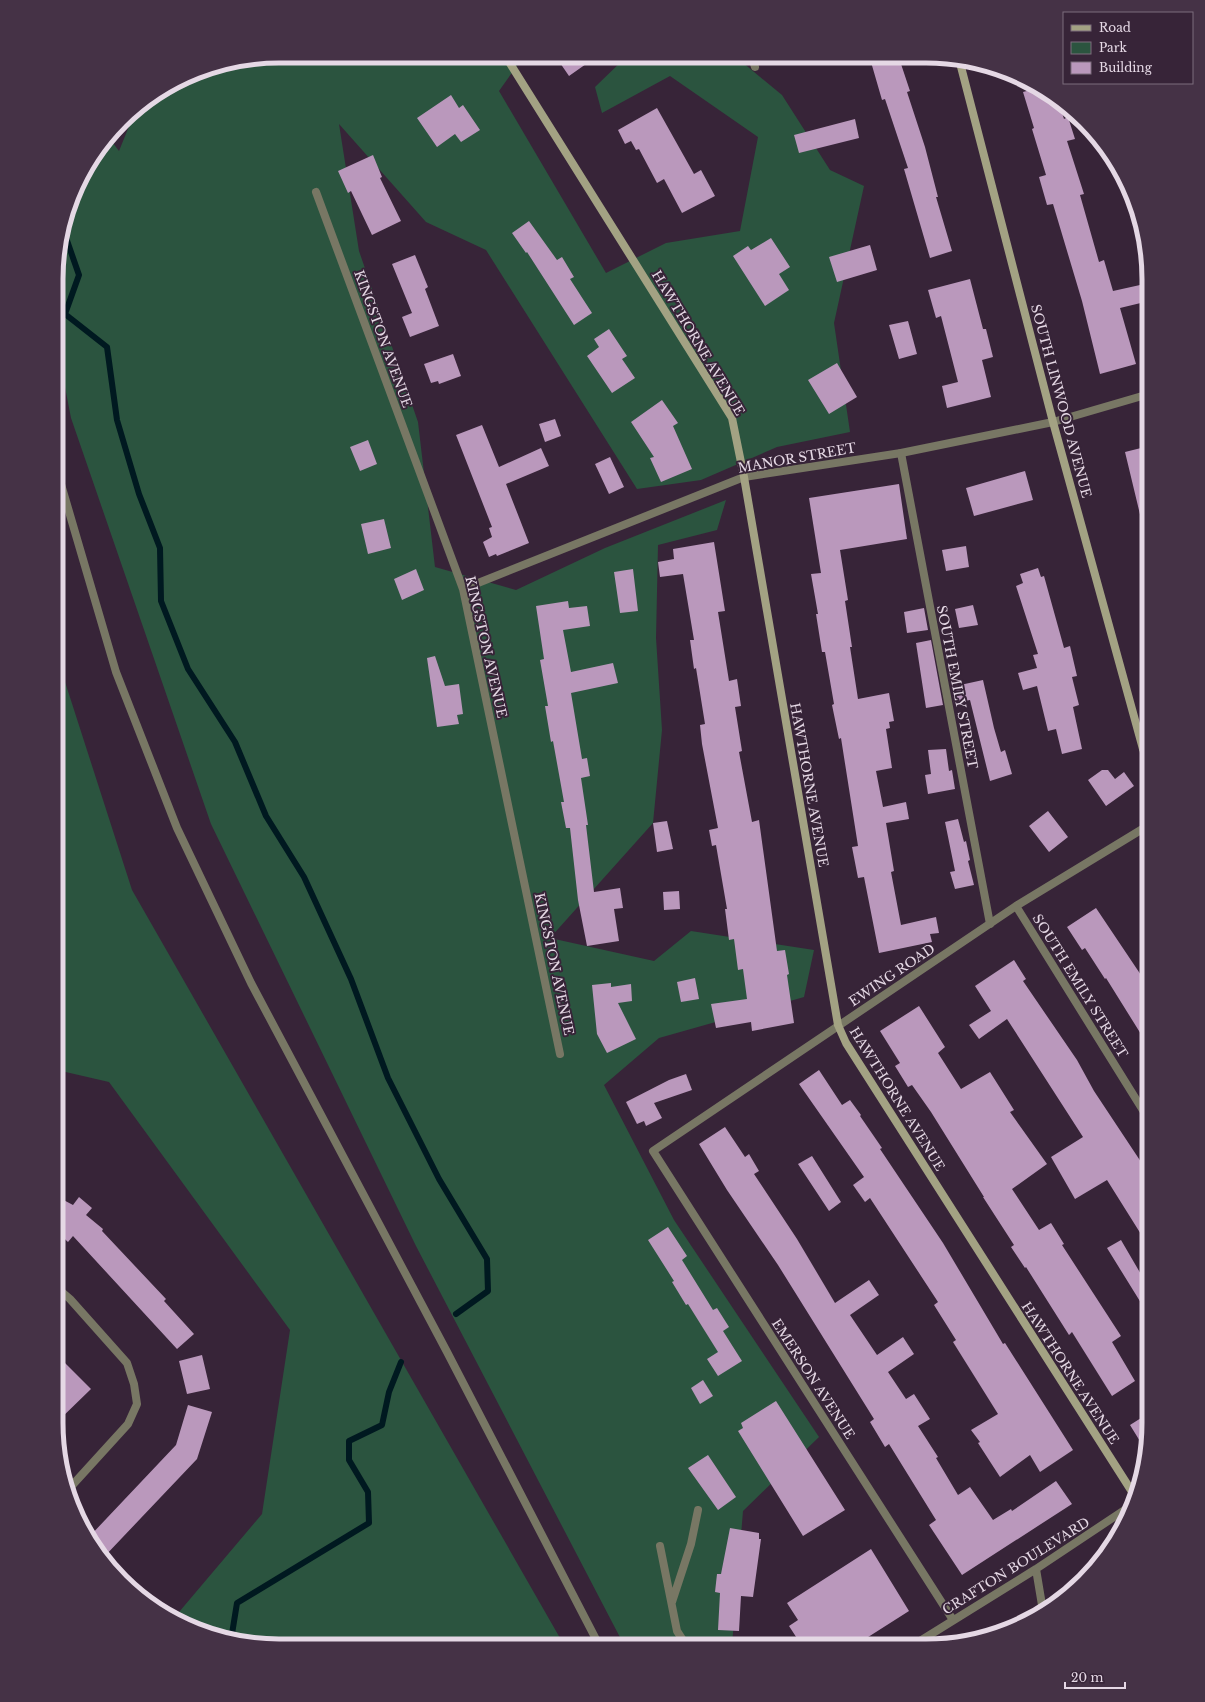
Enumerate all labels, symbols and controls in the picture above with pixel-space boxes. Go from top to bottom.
legend [1063,12,1193,84]
text: Road [1099,20,1131,35]
text: Park [1099,40,1127,55]
text: Building [1099,60,1153,75]
street label: HAWTHORNE AVENUE [648,267,748,419]
street label: KINGSTON AVENUE [350,268,416,410]
street label: SOUTH LINWOOD AVENUE [1027,302,1095,500]
street label: MANOR STREET [737,439,858,477]
street label: KINGSTON AVENUE [461,574,511,720]
street label: SOUTH EMILY STREET [933,604,981,771]
street label: HAWTHORNE AVENUE [786,702,832,868]
street label: KINGSTON AVENUE [531,891,577,1037]
street label: SOUTH EMILY STREET [1029,911,1132,1062]
street label: EWING ROAD [846,940,938,1010]
street label: HAWTHORNE AVENUE [846,1024,948,1174]
street label: HAWTHORNE AVENUE [1018,1299,1122,1447]
street label: EMERSON AVENUE [768,1316,858,1442]
street label: CRAFTON BOULEVARD [939,1514,1093,1618]
scale bar [1065,1664,1125,1690]
text: 20 m [1071,1670,1103,1685]

